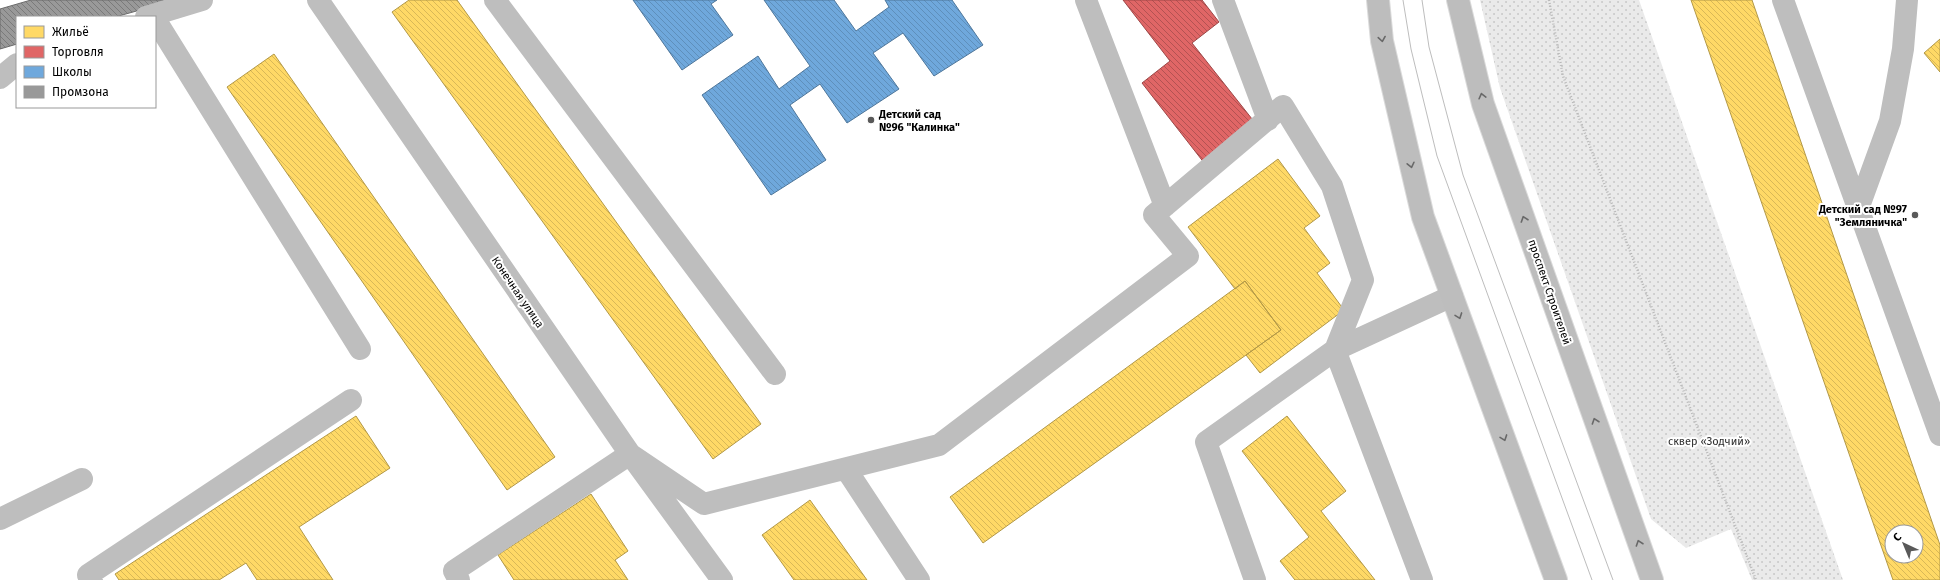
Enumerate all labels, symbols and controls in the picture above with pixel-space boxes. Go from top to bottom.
legend [16,16,156,108]
text: Жильё [52,25,89,39]
one-way arrow [1377,36,1386,42]
text: Торговля [52,45,104,59]
text: Школы [52,65,92,79]
text: Промзона [52,85,109,99]
one-way arrow [1478,93,1486,99]
place label: Детский сад №96 "Калинка" [878,108,960,134]
marker: Детский сад №96 "Калинка" [866,115,876,125]
one-way arrow [1407,162,1415,169]
place label: Детский сад №97 "Земляничка" [1818,203,1907,229]
marker: Детский сад №97 "Земляничка" [1910,210,1920,220]
one-way arrow [1521,215,1529,222]
street label: проспект Строителей [1525,238,1574,346]
street label: Конечная улица [489,254,546,331]
one-way arrow [1455,312,1463,319]
one-way arrow [1592,417,1600,424]
one-way arrow [1499,434,1508,441]
park label: сквер «Зодчий» [1668,435,1750,448]
north arrow [1884,524,1924,564]
text: С [1891,530,1905,544]
one-way arrow [1635,540,1643,547]

